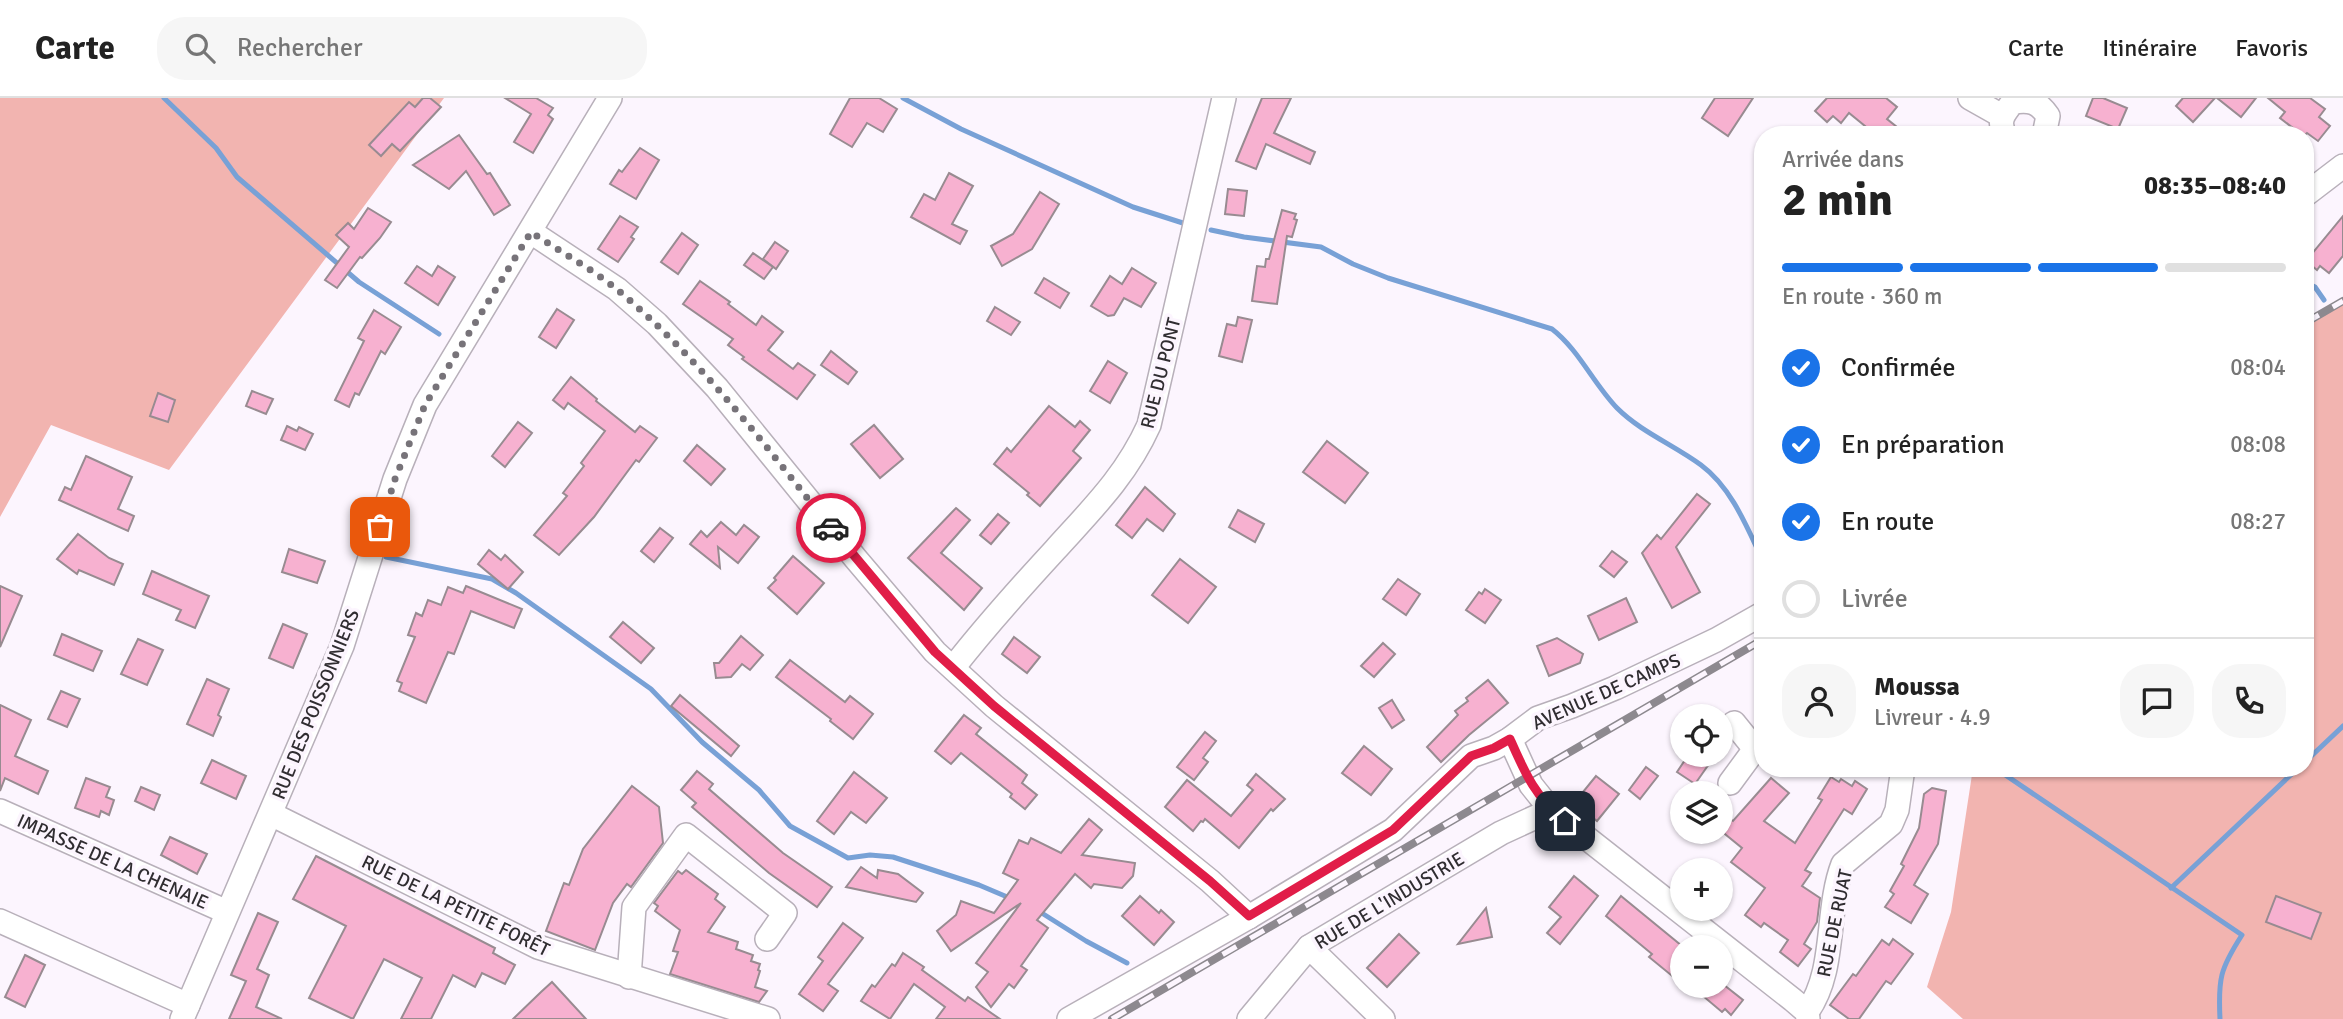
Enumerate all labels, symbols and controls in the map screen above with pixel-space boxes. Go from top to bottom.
search box [157,17,647,80]
text: Carte [35,28,115,69]
icon: search [181,29,219,67]
text: Rechercher [237,32,363,64]
text: Carte [2008,33,2064,63]
text: Itinéraire [2102,33,2197,63]
text: Favoris [2235,33,2308,63]
text: Arrivée dans [1782,145,1904,174]
text: 08:35–08:40 [2144,170,2286,202]
text: 2 min [1782,172,1893,228]
text: En route · 360 m [1782,282,1942,311]
street label: RUE DU PONT [1136,315,1187,431]
icon: check [1782,349,1820,387]
text: Confirmée [1841,352,1956,384]
text: 08:04 [2230,353,2286,382]
icon: check [1782,426,1820,464]
text: En préparation [1841,429,2005,461]
text: 08:08 [2230,430,2286,459]
courier [796,493,866,563]
pin [350,497,410,557]
icon: check [1782,503,1820,541]
text: En route [1841,506,1934,538]
text: 08:27 [2230,507,2286,536]
icon: bag [361,508,399,546]
icon: car [812,509,850,547]
text: Livrée [1841,583,1908,615]
street label: RUE DES POISSONNIERS [267,606,365,803]
street label: AVENUE DE CAMPS [1528,648,1684,735]
button: person [1782,664,1856,738]
button: chat [2120,664,2194,738]
button: phone [2212,664,2286,738]
text: Moussa [1874,671,1960,703]
text: Livreur · 4.9 [1874,703,1991,732]
map controls [1670,704,1733,998]
button: locate [1670,704,1733,767]
button: layers [1670,781,1733,844]
pin [1535,791,1595,851]
icon: home [1546,802,1584,840]
street label: IMPASSE DE LA CHENAIE [13,809,212,915]
street label: RUE DE L'INDUSTRIE [1310,847,1469,955]
street label: RUE DE LA PETITE FORÊT [358,850,554,962]
button: + [1670,858,1733,921]
street label: RUE DE RUAT [1812,867,1858,979]
button: − [1670,935,1733,998]

